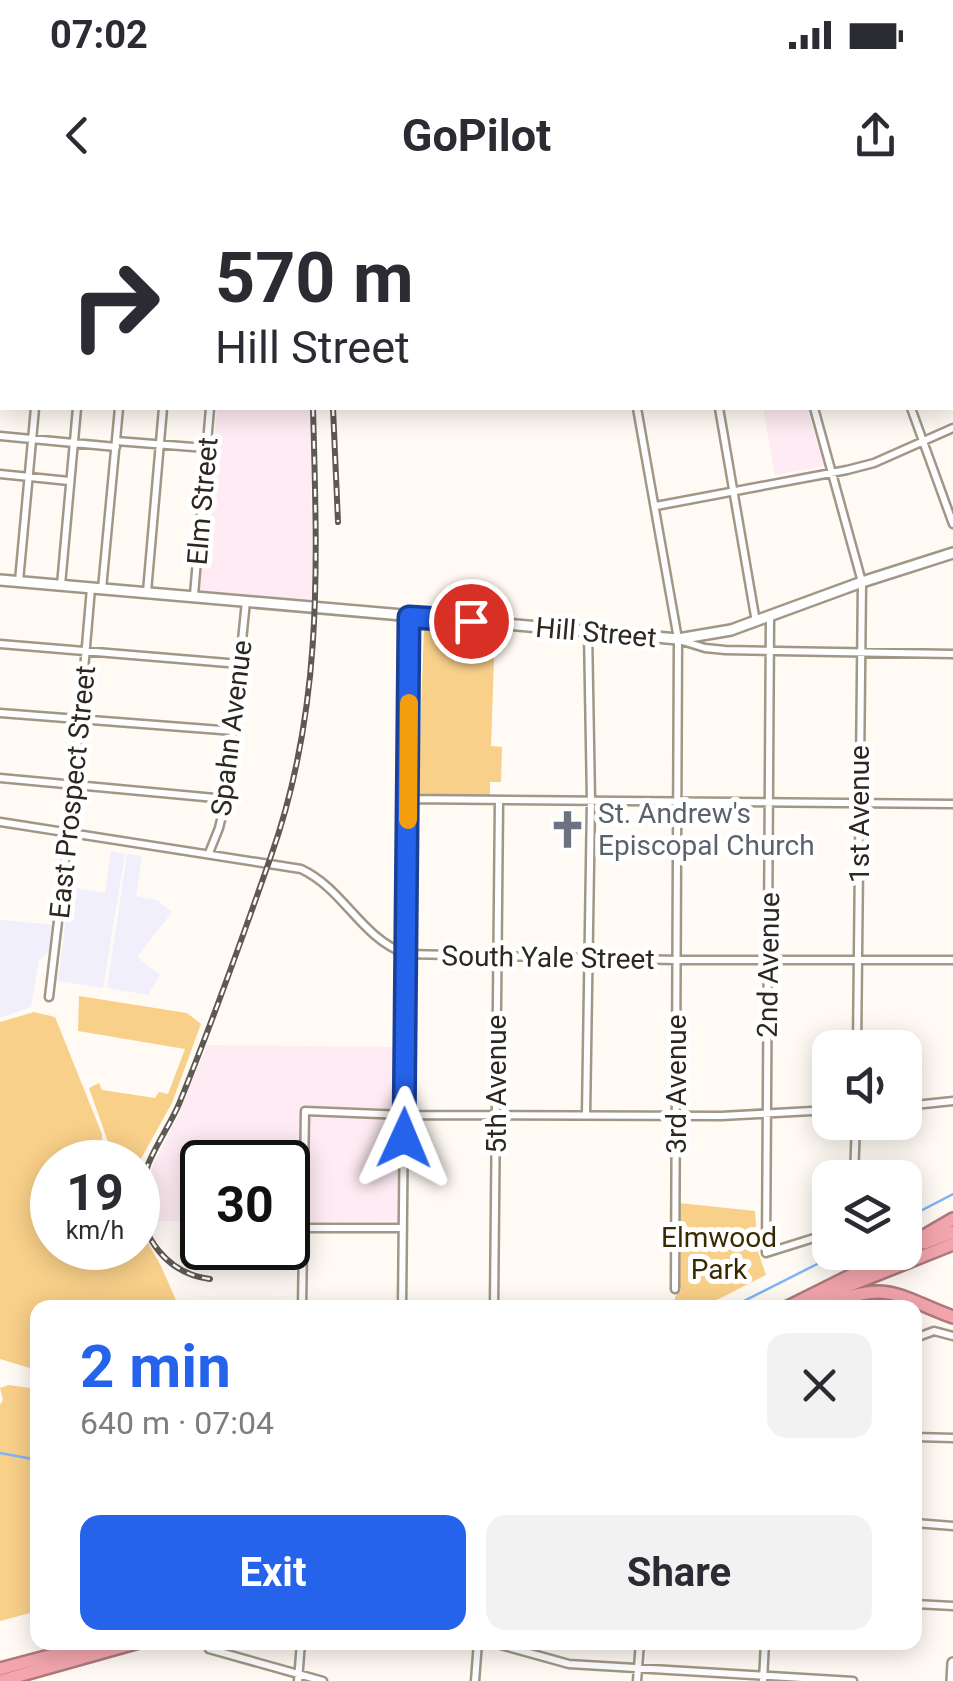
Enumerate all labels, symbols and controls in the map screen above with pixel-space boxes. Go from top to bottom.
text: 07:02 [50,13,148,57]
icon: back [50,108,105,163]
icon: share [848,108,903,163]
text: GoPilot [402,109,551,162]
text: 570 m [215,237,414,319]
icon: right [50,240,180,370]
text: Hill Street [215,321,410,374]
street label: Elm Street [180,436,225,566]
pin [429,579,514,664]
icon: arrive [444,594,499,649]
street label: Hill Street [534,611,658,654]
street label: Spahn Avenue [204,638,259,818]
street label: East Prospect Street [43,664,102,920]
street label: 1st Avenue [843,745,876,883]
place label: St. Andrew's Episcopal Church [598,797,815,862]
church icon: St. Andrew's Episcopal Church [547,808,589,850]
street label: 2nd Avenue [751,892,786,1038]
street label: South Yale Street [441,939,655,976]
street label: 3rd Avenue [660,1014,693,1154]
street label: 5th Avenue [480,1015,513,1153]
map controls [812,1030,922,1270]
button: sound [812,1030,922,1140]
position arrow [352,1086,456,1190]
speed limit sign: 30 [180,1140,310,1270]
button: layers [812,1160,922,1270]
text: 19 [66,1164,124,1222]
text: km/h [66,1216,124,1245]
park label: Elmwood Park [661,1221,777,1286]
text: 2 min [80,1331,231,1402]
button: close [767,1333,872,1438]
text: 640 m · 07:04 [80,1404,274,1442]
button: Exit [80,1515,466,1630]
button: Share [486,1515,872,1630]

